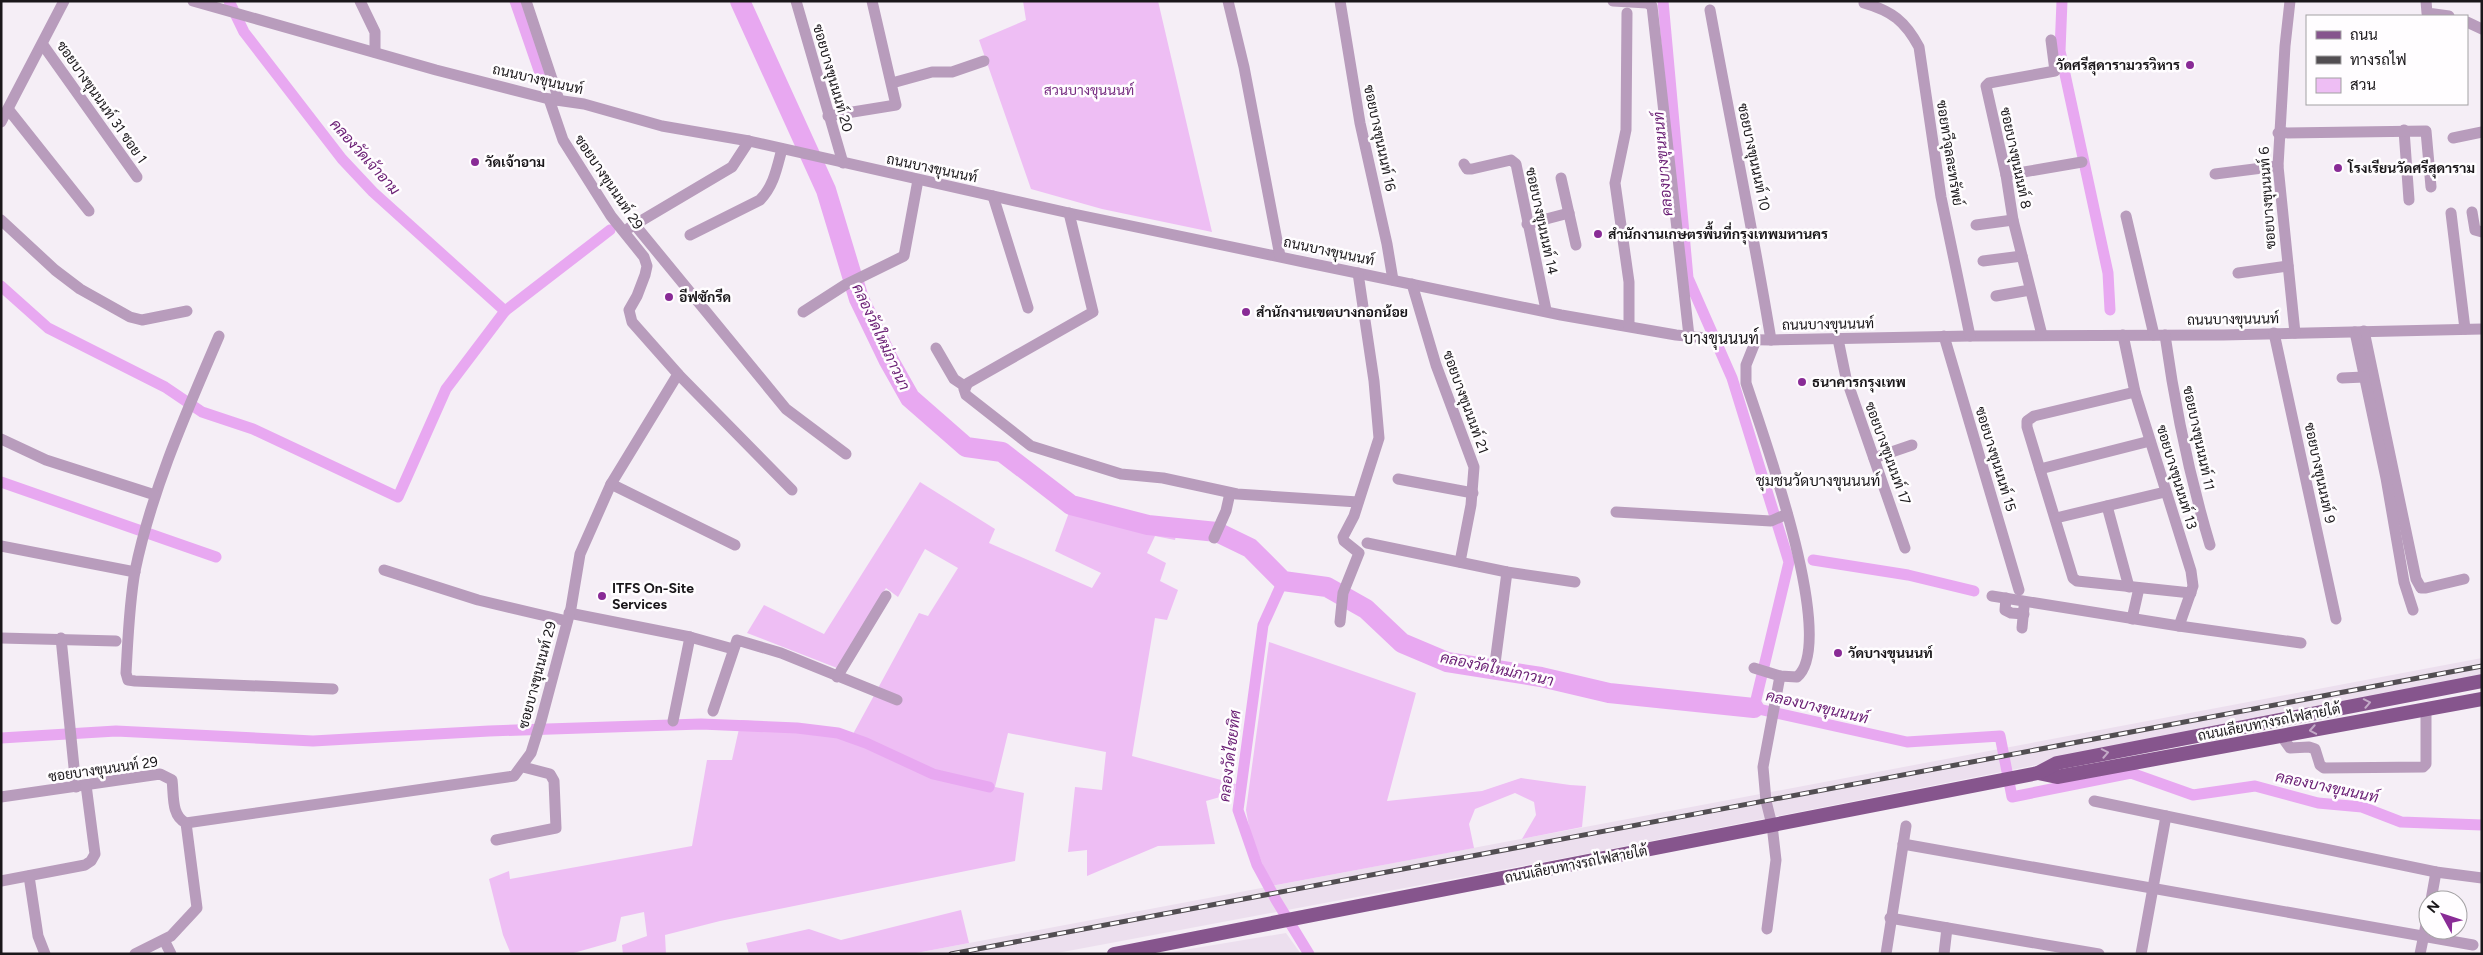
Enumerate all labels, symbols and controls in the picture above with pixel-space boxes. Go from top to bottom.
legend [2306,15,2468,105]
street label: ซอยบางขุนนนท์ 20 [808,22,857,134]
text: ถนน [2350,26,2378,44]
street label: ซอยบางขุนนนท์ 31 ซอย 1 [52,37,151,167]
text: ทางรถไฟ [2350,50,2407,69]
place label: วัดศรีสุดารามวรวิหาร [2056,56,2180,76]
marker: วัดศรีสุดารามวรวิหาร [2184,59,2196,71]
street label: ถนนบางขุนนนท์ [491,60,585,99]
text: สวน [2350,76,2376,94]
park label: สวนบางขุนนนท์ [1044,81,1134,100]
street label: ซอยบางขุนนนท์ 16 [1359,83,1400,193]
street label: ซอยทวีจุลละทรัพย์ [1932,99,1967,207]
street label: ซอยบางขุนนนท์ 10 [1733,102,1774,213]
street label: ซอยบางขุนนนท์ 8 [1995,106,2036,211]
water label: คลองบางขุนนนท์ [1648,109,1679,217]
water label: คลองวัดเจ้าอาม [326,115,404,199]
street label: ซอยบางขุนนนท์ 29 [570,131,647,233]
street label: ซอยบางขุนนนท์ 6 [2254,146,2281,250]
street label: ถนนบางขุนนนท์ [885,150,979,187]
place label: วัดเจ้าอาม [485,154,545,171]
marker: วัดเจ้าอาม [469,156,481,168]
place label: โรงเรียนวัดศรีสุดาราม [2347,159,2475,179]
marker: โรงเรียนวัดศรีสุดาราม [2332,162,2344,174]
street label: ซอยบางขุนนนท์ 14 [1521,166,1562,277]
place label: สำนักงานเกษตรพื้นที่กรุงเทพมหานคร [1608,221,1828,245]
marker: สำนักงานเกษตรพื้นที่กรุงเทพมหานคร [1592,228,1604,240]
street label: ถนนบางขุนนนท์ [1282,233,1376,270]
water label: คลองวัดใหม่ภาวนา [848,280,914,393]
place label: อีฟซักรีด [679,288,731,306]
marker: อีฟซักรีด [663,291,675,303]
place label: สำนักงานเขตบางกอกน้อย [1256,304,1408,321]
marker: สำนักงานเขตบางกอกน้อย [1240,306,1252,318]
street label: ถนนบางขุนนนท์ [2187,309,2279,330]
street label: ถนนบางขุนนนท์ [1782,314,1874,335]
district label: บางขุนนนท์ [1683,326,1759,350]
street label: ซอยบางขุนนนท์ 21 [1438,348,1493,456]
place label: ธนาคารกรุงเทพ [1812,374,1906,393]
marker: ธนาคารกรุงเทพ [1796,376,1808,388]
street label: ซอยบางขุนนนท์ 11 [2178,384,2219,492]
street label: ซอยบางขุนนนท์ 17 [1860,399,1915,508]
street label: ซอยบางขุนนนท์ 15 [1971,404,2020,514]
street label: ซอยบางขุนนนท์ 9 [2300,421,2339,525]
street label: ซอยบางขุนนนท์ 13 [2152,423,2201,532]
district label: ชุมชนวัดบางขุนนนท์ [1756,471,1880,492]
place label: ITFS On-Site Services [612,580,694,613]
marker: ITFS On-Site Services [596,590,608,602]
street label: ซอยบางขุนนนท์ 29 [514,619,561,731]
place label: วัดบางขุนนนท์ [1848,644,1934,664]
water label: คลองวัดใหม่ภาวนา [1439,647,1556,690]
marker: วัดบางขุนนนท์ [1832,647,1844,659]
water label: คลองบางขุนนนท์ [1764,685,1872,730]
street label: ถนนเลียบทางรถไฟสายใต้ [2196,699,2343,745]
one-way arrow [2363,699,2372,709]
water label: คลองวัดไชยทิศ [1214,708,1245,803]
one-way arrow [2309,725,2318,735]
one-way arrow [2100,749,2109,759]
street label: ซอยบางขุนนนท์ 29 [47,752,159,787]
water label: คลองบางขุนนนท์ [2274,766,2382,809]
street label: ถนนเลียบทางรถไฟสายใต้ [1503,841,1650,887]
north arrow [2418,890,2468,940]
text: N [2423,897,2443,917]

